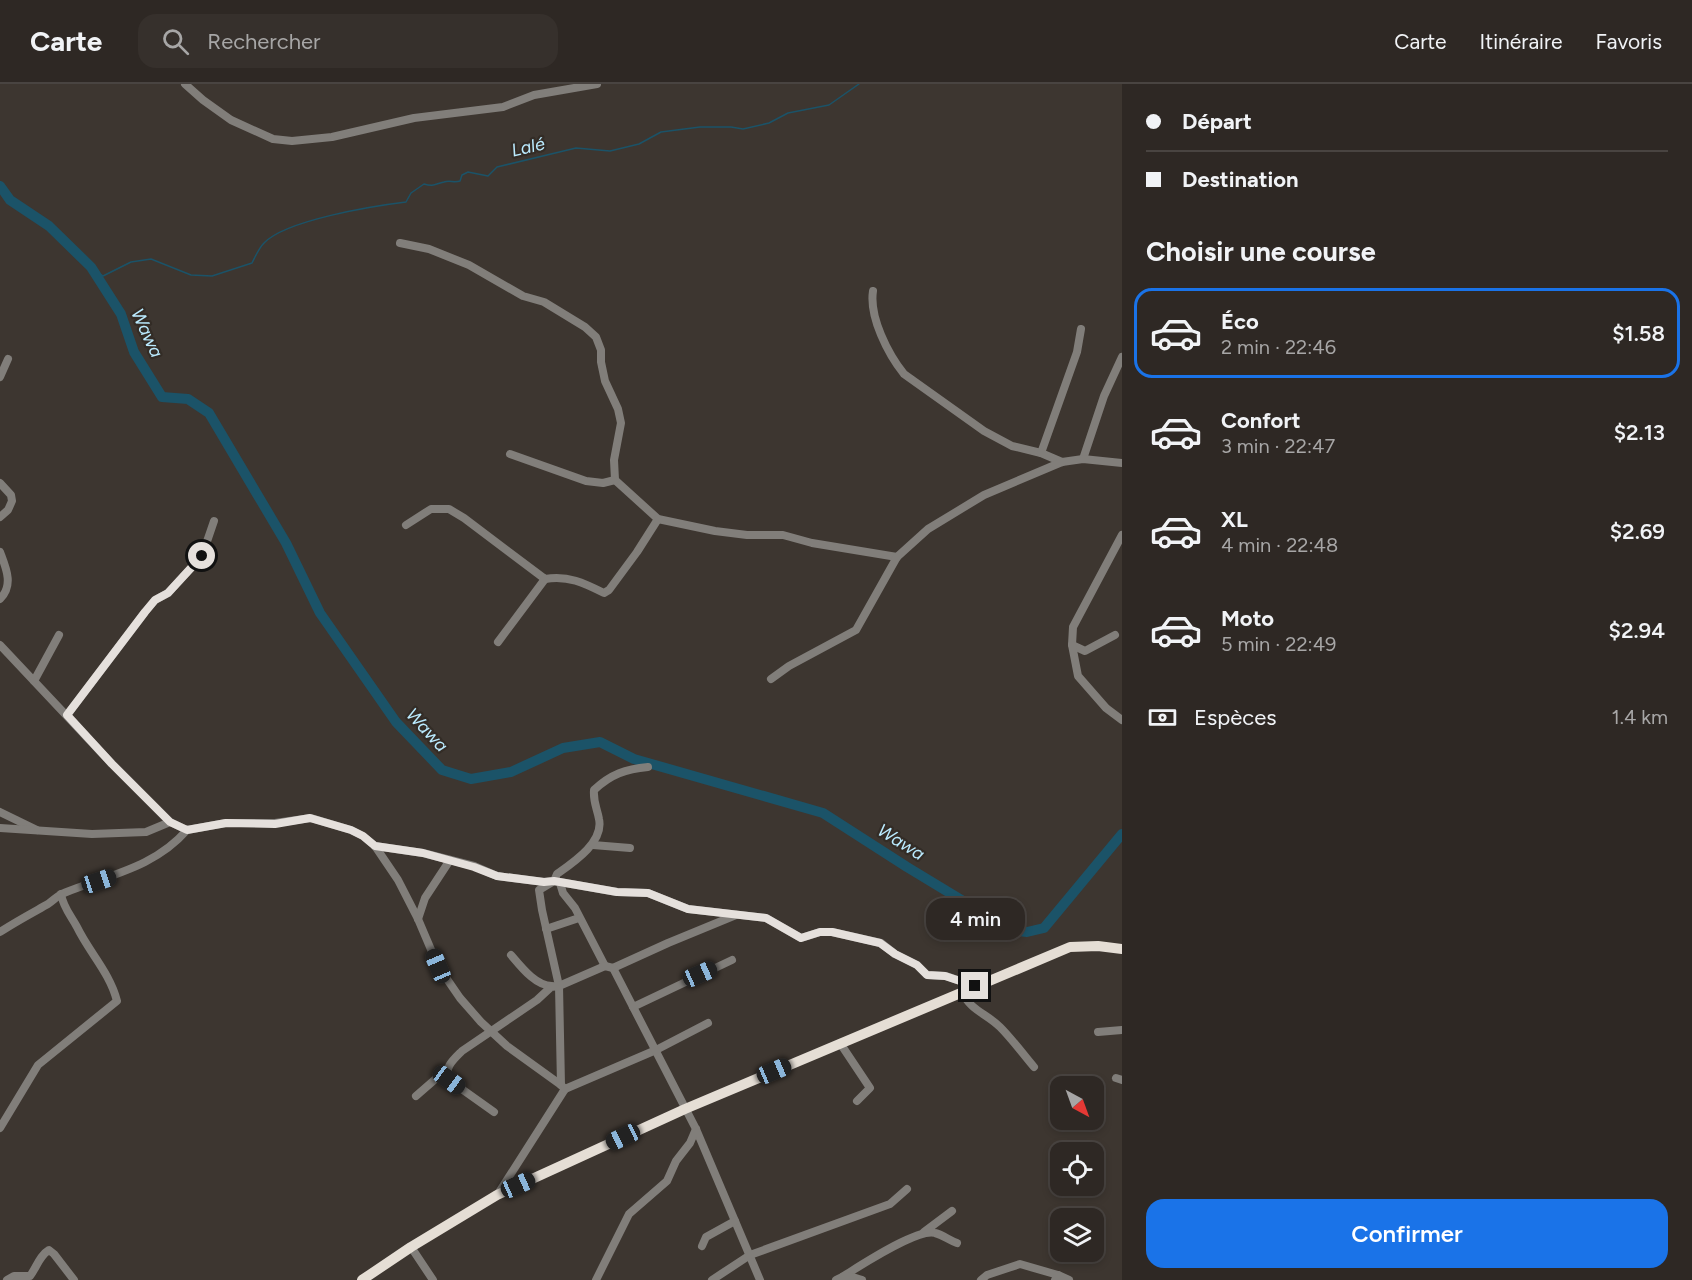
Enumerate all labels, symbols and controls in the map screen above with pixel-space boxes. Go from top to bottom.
search box [138,14,558,68]
text: Carte [30,24,102,58]
icon: search [159,25,192,58]
text: Rechercher [207,28,320,55]
text: Carte [1394,29,1447,54]
text: Itinéraire [1480,29,1563,54]
text: Favoris [1596,29,1662,54]
text: Départ [1182,108,1252,135]
water label: Lalé [509,132,547,162]
text: Destination [1182,166,1299,193]
text: Choisir une course [1146,235,1376,268]
water label: Wawa [126,305,168,361]
icon: car [1149,306,1203,360]
text: Éco [1221,308,1259,335]
text: $1.58 [1612,320,1665,347]
text: 2 min · 22:46 [1221,335,1336,359]
icon: car [1149,405,1203,459]
text: Confort [1221,407,1301,434]
text: $2.13 [1614,419,1665,446]
text: 3 min · 22:47 [1221,434,1335,458]
icon: car [1149,504,1203,558]
text: XL [1221,506,1248,533]
text: $2.69 [1610,518,1665,545]
text: 4 min · 22:48 [1221,533,1338,557]
route start [188,542,215,569]
icon: car [1149,603,1203,657]
text: Moto [1221,605,1274,632]
text: $2.94 [1609,617,1665,644]
text: 5 min · 22:49 [1221,632,1336,656]
icon: cash [1146,701,1179,734]
water label: Wawa [401,704,453,757]
text: Espèces [1194,704,1276,731]
text: 1.4 km [1612,705,1668,729]
water label: Wawa [873,819,929,865]
car [79,867,119,895]
callout: 4 min [926,899,1024,941]
text: 4 min [950,907,1001,931]
car [423,946,453,986]
car [680,958,720,990]
route end [961,972,988,999]
car [754,1056,794,1086]
car [429,1062,469,1098]
north arrow [1050,1076,1104,1130]
map controls [1050,1076,1104,1262]
car [603,1121,643,1153]
button: locate [1050,1142,1104,1196]
car [498,1169,538,1201]
button: Confirmer [1146,1199,1668,1268]
button: layers [1050,1208,1104,1262]

